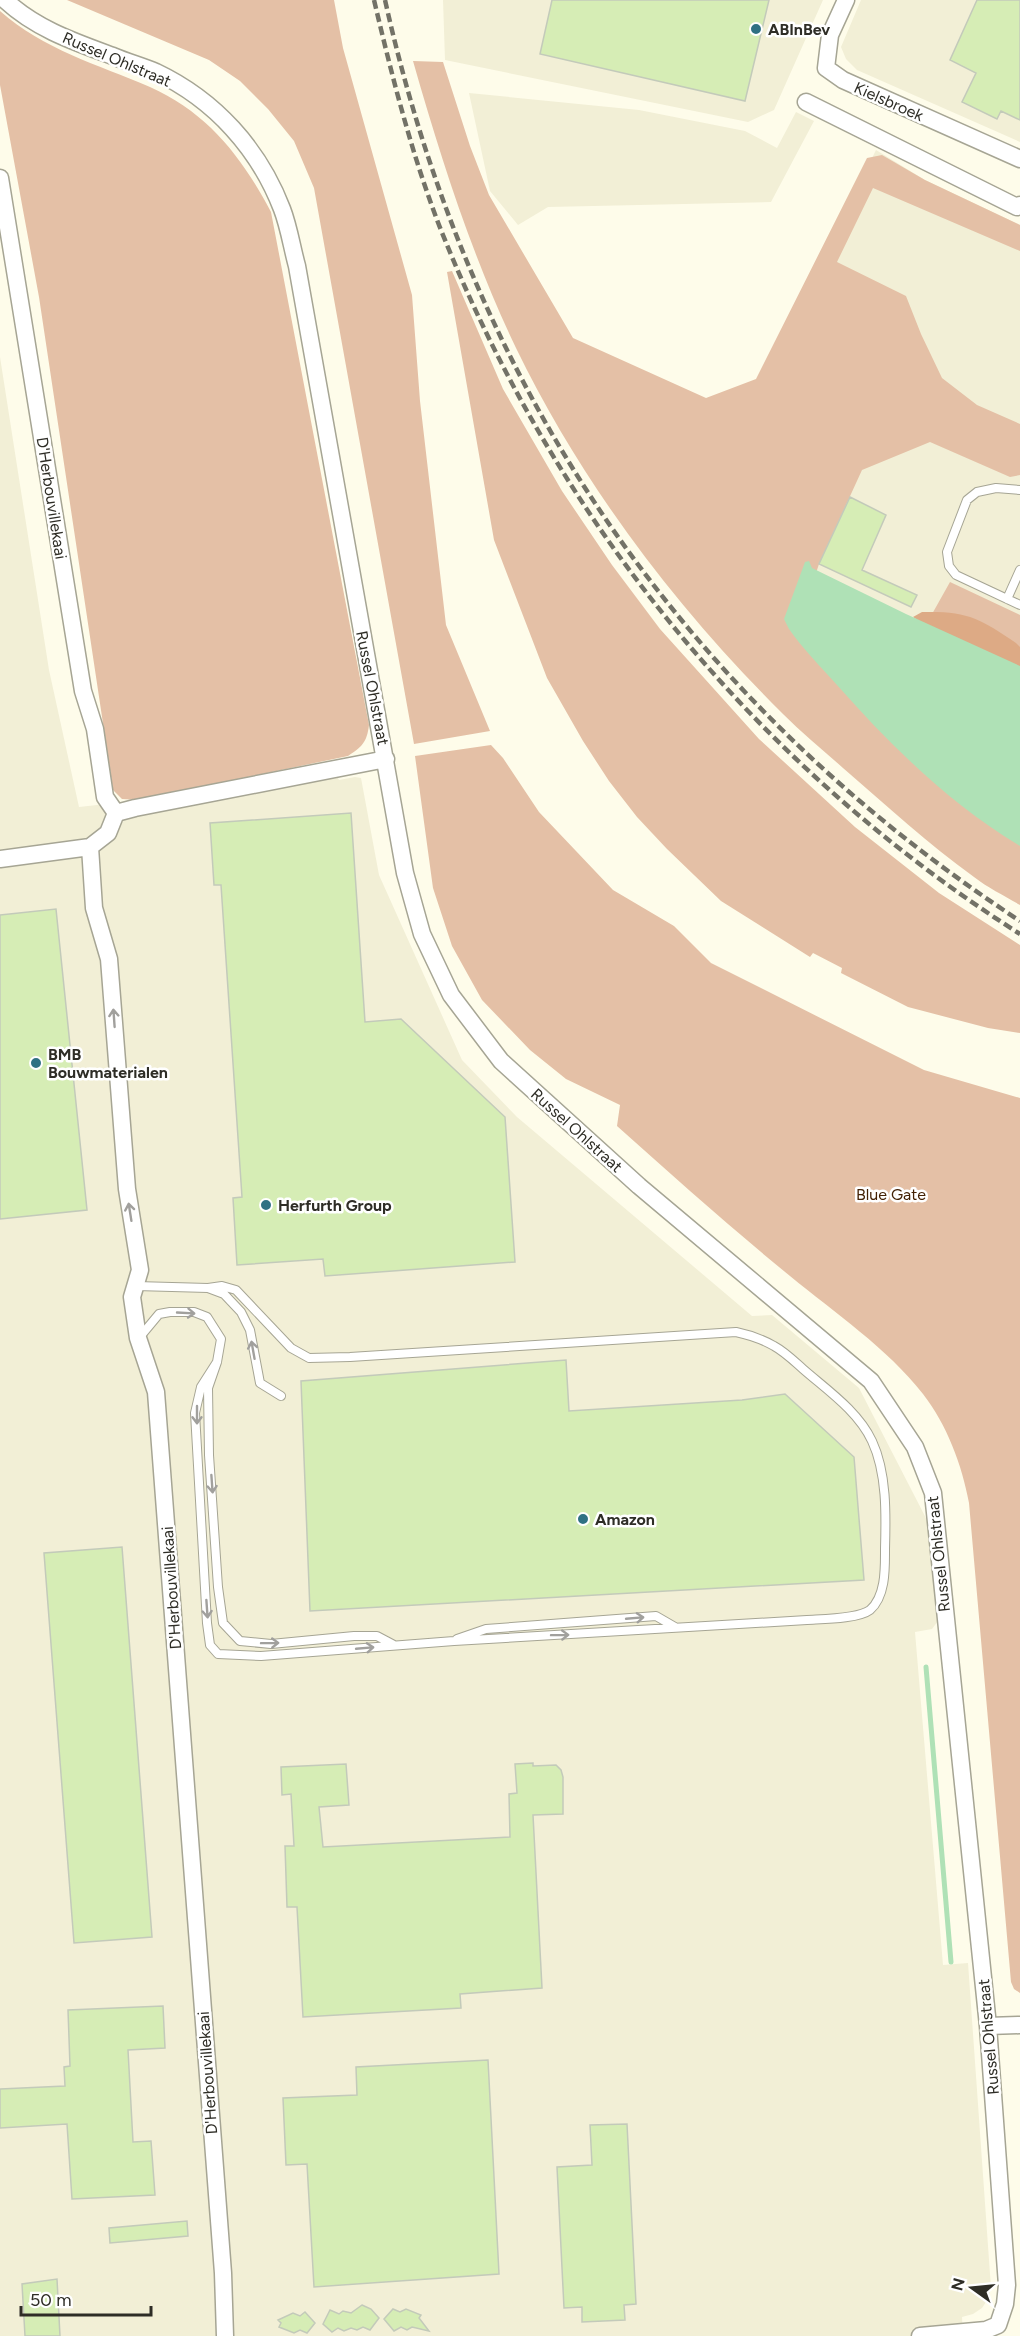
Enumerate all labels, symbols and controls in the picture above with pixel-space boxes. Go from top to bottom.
place label: ABInBev [768,20,830,39]
marker: ABInBev [749,22,763,36]
street label: Russel Ohlstraat [60,28,174,91]
street label: Kielsbroek [851,78,927,125]
street label: D'Herbouvillekaai [32,436,71,561]
street label: Russel Ohlstraat [352,629,393,747]
one-way arrow [108,1008,119,1028]
place label: BMB Bouwmaterialen [48,1045,168,1082]
marker: BMB Bouwmaterialen [29,1056,43,1070]
street label: Russel Ohlstraat [527,1084,626,1176]
park label: Blue Gate [856,1185,926,1204]
place label: Herfurth Group [278,1196,392,1215]
marker: Herfurth Group [259,1198,273,1212]
one-way arrow [125,1202,136,1222]
one-way arrow [175,1307,195,1318]
one-way arrow [247,1340,258,1360]
one-way arrow [191,1405,202,1424]
one-way arrow [206,1473,217,1493]
street label: Russel Ohlstraat [923,1495,954,1613]
place label: Amazon [595,1510,655,1529]
marker: Amazon [576,1512,590,1526]
street label: D'Herbouvillekaai [158,1526,185,1650]
one-way arrow [201,1599,212,1619]
one-way arrow [625,1612,645,1623]
one-way arrow [549,1629,569,1641]
one-way arrow [260,1637,279,1649]
one-way arrow [355,1642,375,1653]
street label: Russel Ohlstraat [974,1978,1003,2096]
street label: D'Herbouvillekaai [194,2011,221,2135]
north arrow [942,2258,1002,2318]
text: N [947,2276,969,2293]
scale bar [21,2279,152,2317]
text: 50 m [30,2289,72,2311]

